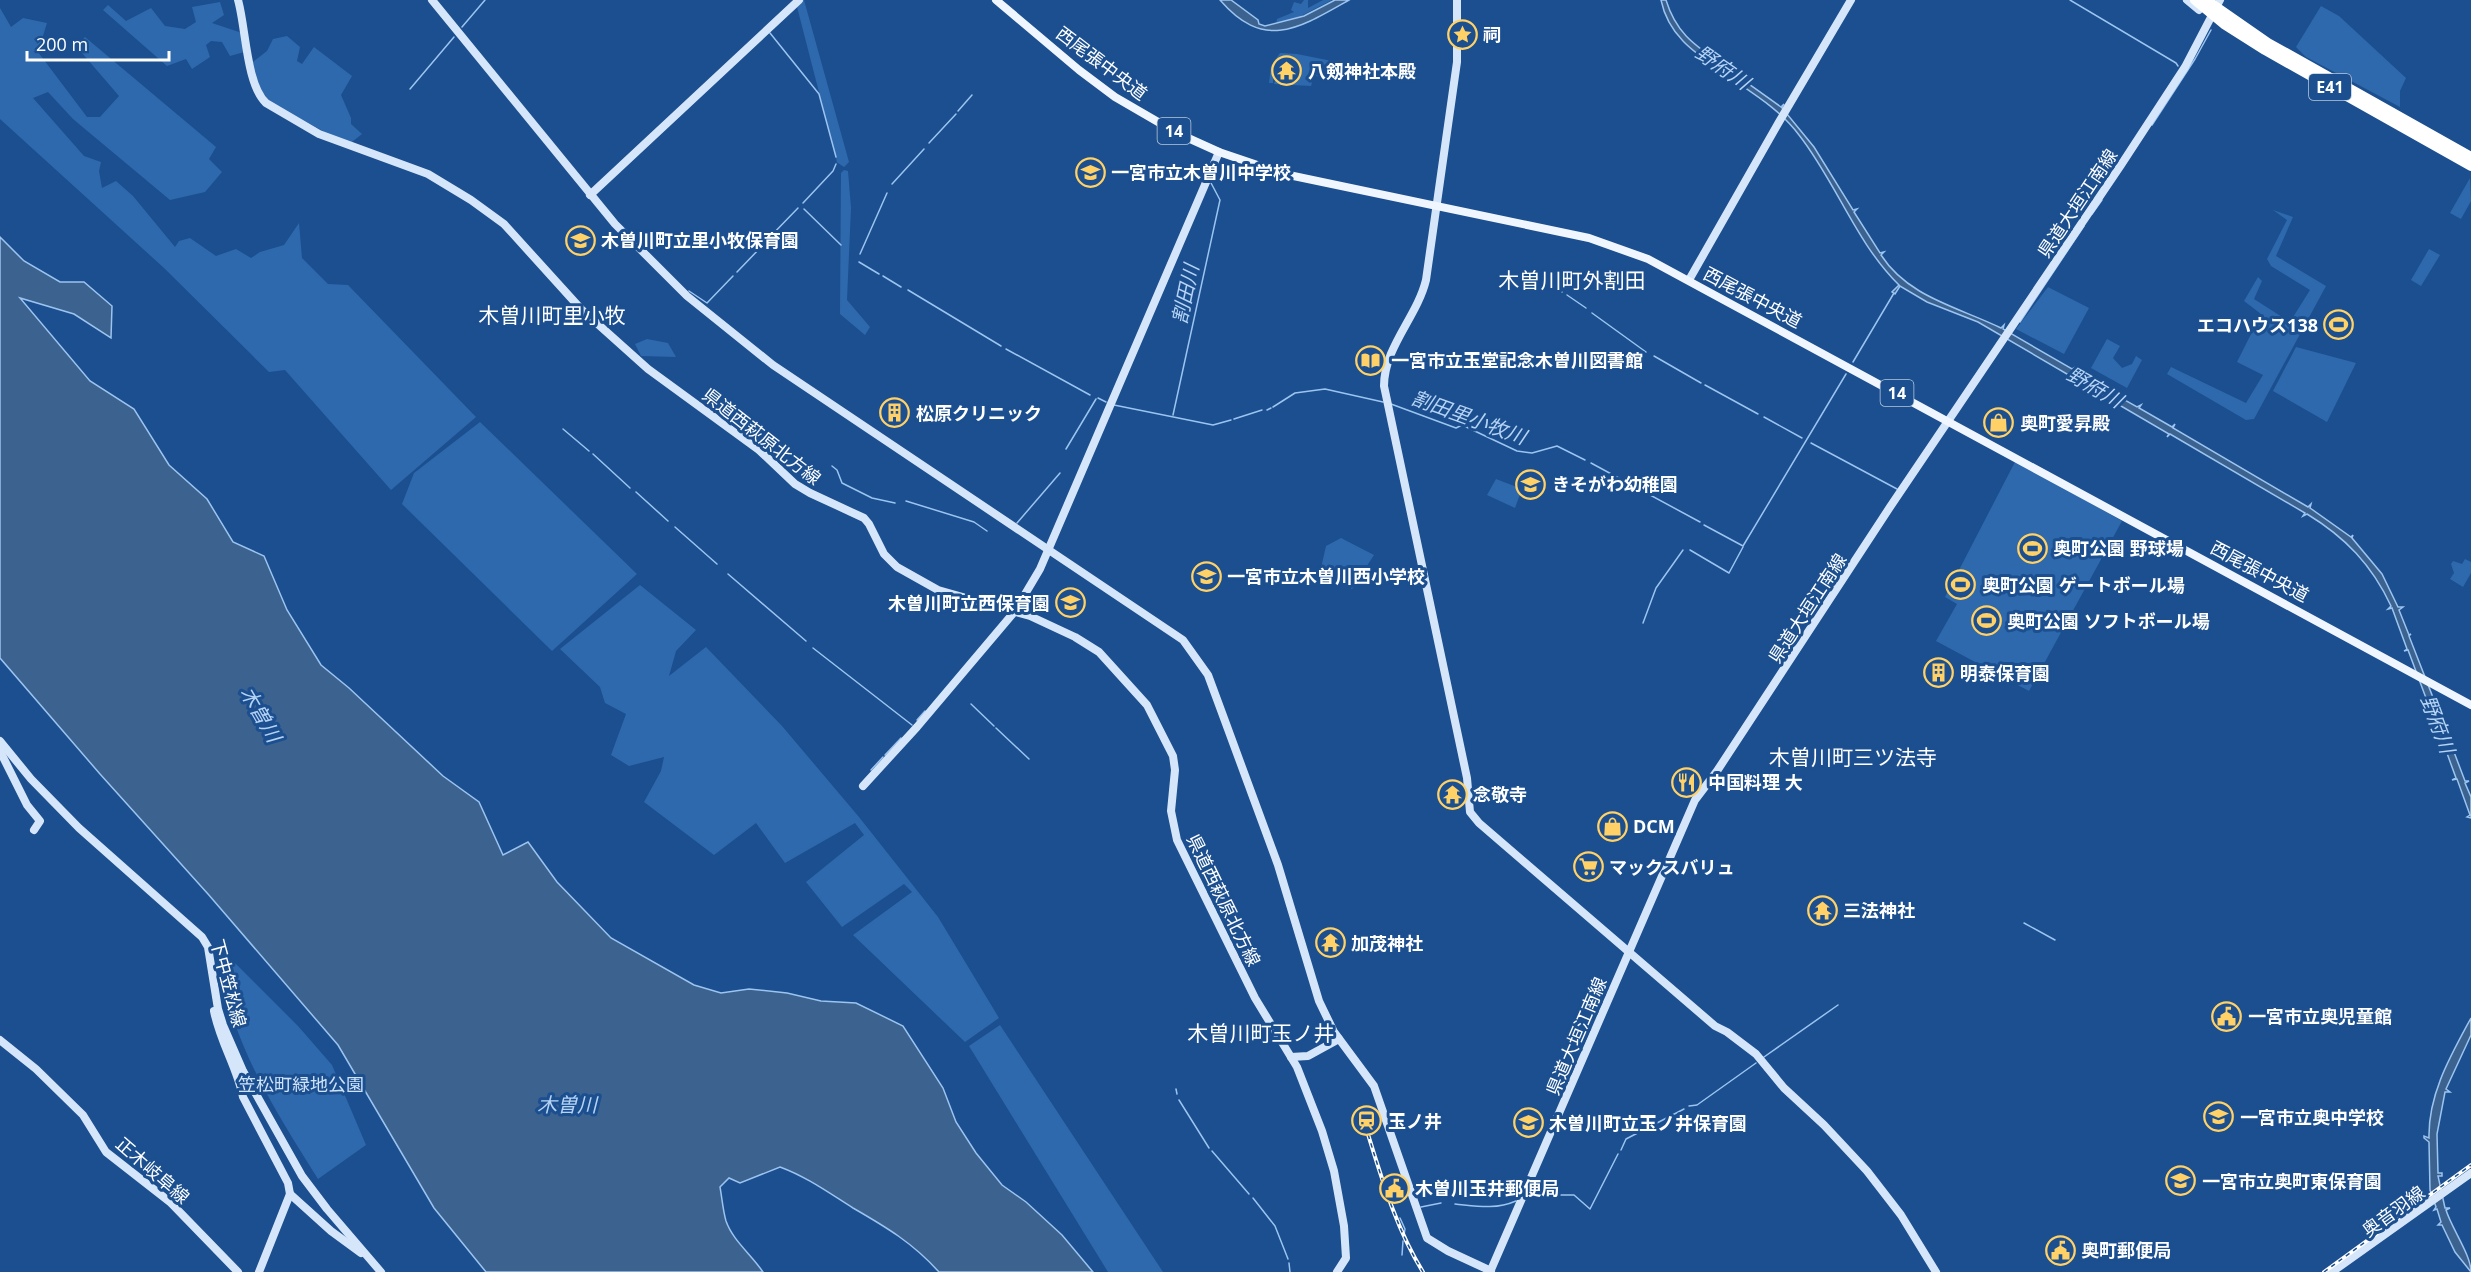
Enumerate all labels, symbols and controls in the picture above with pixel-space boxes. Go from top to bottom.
place icon: 祠 [1446,18,1478,50]
street label: 西尾張中央道 [1052,21,1152,105]
place label: 祠 [1483,22,1501,46]
scale bar [27,24,170,62]
text: 200 m [36,32,88,56]
water label: 野府川 [1691,39,1757,96]
temple icon: 八剱神社本殿 [1271,55,1303,87]
place label: 八剱神社本殿 [1308,59,1416,83]
road number: E41 [2309,74,2351,100]
road number: 14 [1158,118,1190,144]
street label: 県道大垣江南線 [2032,144,2122,262]
school or university icon: 一宮市立木曽川中学校 [1074,156,1106,188]
place label: 一宮市立木曽川中学校 [1111,160,1291,184]
school or university icon: 木曽川町立里小牧保育園 [564,224,596,256]
place label: 木曽川町立里小牧保育園 [601,228,799,252]
water label: 割田川 [1166,260,1205,326]
street label: 西尾張中央道 [1700,261,1806,333]
district label: 木曽川町外割田 [1499,266,1646,294]
district label: 木曽川町里小牧 [479,301,626,329]
sports icon: エコハウス138 [2323,309,2355,341]
place label: エコハウス138 [2197,313,2318,337]
library icon: 一宮市立玉堂記念木曽川図書館 [1354,344,1386,376]
place label: 一宮市立玉堂記念木曽川図書館 [1391,348,1643,372]
water label: 野府川 [2062,360,2129,415]
road number: 14 [1880,380,1914,406]
street label: 県道西萩原北方線 [698,382,826,490]
water label: 割田里小牧川 [1408,384,1532,451]
building icon: 松原クリニック [879,397,911,429]
place label: 松原クリニック [916,401,1042,425]
shop icon: 奥町愛昇殿 [1983,407,2015,439]
place label: 奥町愛昇殿 [2020,411,2110,435]
school or university icon: きそがわ幼稚園 [1515,468,1547,500]
place label: きそがわ幼稚園 [1552,472,1678,496]
sports icon: 奥町公園 野球場 [2016,532,2048,564]
street label: 西尾張中央道 [2207,535,2313,607]
place label: 奥町公園 野球場 [2053,536,2184,560]
street label: 県道大垣江南線 [1763,549,1851,667]
school or university icon: 一宮市立木曽川西小学校 [1190,560,1222,592]
place label: 一宮市立木曽川西小学校 [1227,564,1425,588]
sports icon: 奥町公園 ゲートボール場 [1945,569,1977,601]
place label: 奥町公園 ゲートボール場 [1982,573,2185,597]
school or university icon: 木曽川町立西保育園 [1055,587,1087,619]
place label: 木曽川町立西保育園 [888,591,1050,615]
sports icon: 奥町公園 ソフトボール場 [1970,605,2002,637]
place label: 奥町公園 ソフトボール場 [2007,609,2210,633]
building icon: 明泰保育園 [1923,657,1955,689]
place label: 明泰保育園 [1960,661,2050,685]
water label: 木曽川 [234,681,289,748]
water label: 野府川 [2415,691,2462,759]
district label: 木曽川町三ツ法寺 [1769,743,1937,771]
restaurant icon: 中国料理 大 [1671,766,1703,798]
place label: 中国料理 大 [1708,770,1803,794]
temple icon: 念敬寺 [1436,778,1468,810]
place label: 念敬寺 [1473,782,1527,806]
shop icon: DCM [1596,810,1628,842]
place label: DCM [1633,814,1675,838]
street label: 県道西萩原北方線 [1182,830,1266,970]
supermarket icon: マックスバリュ [1572,851,1604,883]
place label: マックスバリュ [1609,855,1734,879]
temple icon: 三法神社 [1806,894,1838,926]
place label: 三法神社 [1843,898,1915,922]
temple icon: 加茂神社 [1314,927,1346,959]
place label: 加茂神社 [1351,931,1423,955]
street label: 下中笠松線 [206,936,252,1030]
street label: 県道大垣江南線 [1540,973,1612,1099]
public building icon: 一宮市立奥児童館 [2211,1000,2243,1032]
place label: 一宮市立奥児童館 [2248,1004,2392,1028]
district label: 木曽川町玉ノ井 [1188,1019,1335,1047]
park label: 笠松町緑地公園 [238,1072,364,1096]
water label: 木曽川 [537,1091,599,1118]
school or university icon: 一宮市立奥中学校 [2203,1101,2235,1133]
station icon: 玉ノ井 [1351,1105,1383,1137]
place label: 一宮市立奥中学校 [2240,1105,2384,1129]
school or university icon: 木曽川町立玉ノ井保育園 [1512,1107,1544,1139]
place label: 玉ノ井 [1388,1109,1442,1133]
place label: 木曽川町立玉ノ井保育園 [1549,1111,1747,1135]
street label: 正木岐阜線 [111,1131,195,1209]
school or university icon: 一宮市立奥町東保育園 [2165,1165,2197,1197]
place label: 一宮市立奥町東保育園 [2202,1169,2382,1193]
public building icon: 木曽川玉井郵便局 [1378,1172,1410,1204]
place label: 木曽川玉井郵便局 [1415,1176,1559,1200]
street label: 奥音羽線 [2357,1180,2429,1242]
public building icon: 奥町郵便局 [2044,1234,2076,1266]
place label: 奥町郵便局 [2081,1238,2171,1262]

